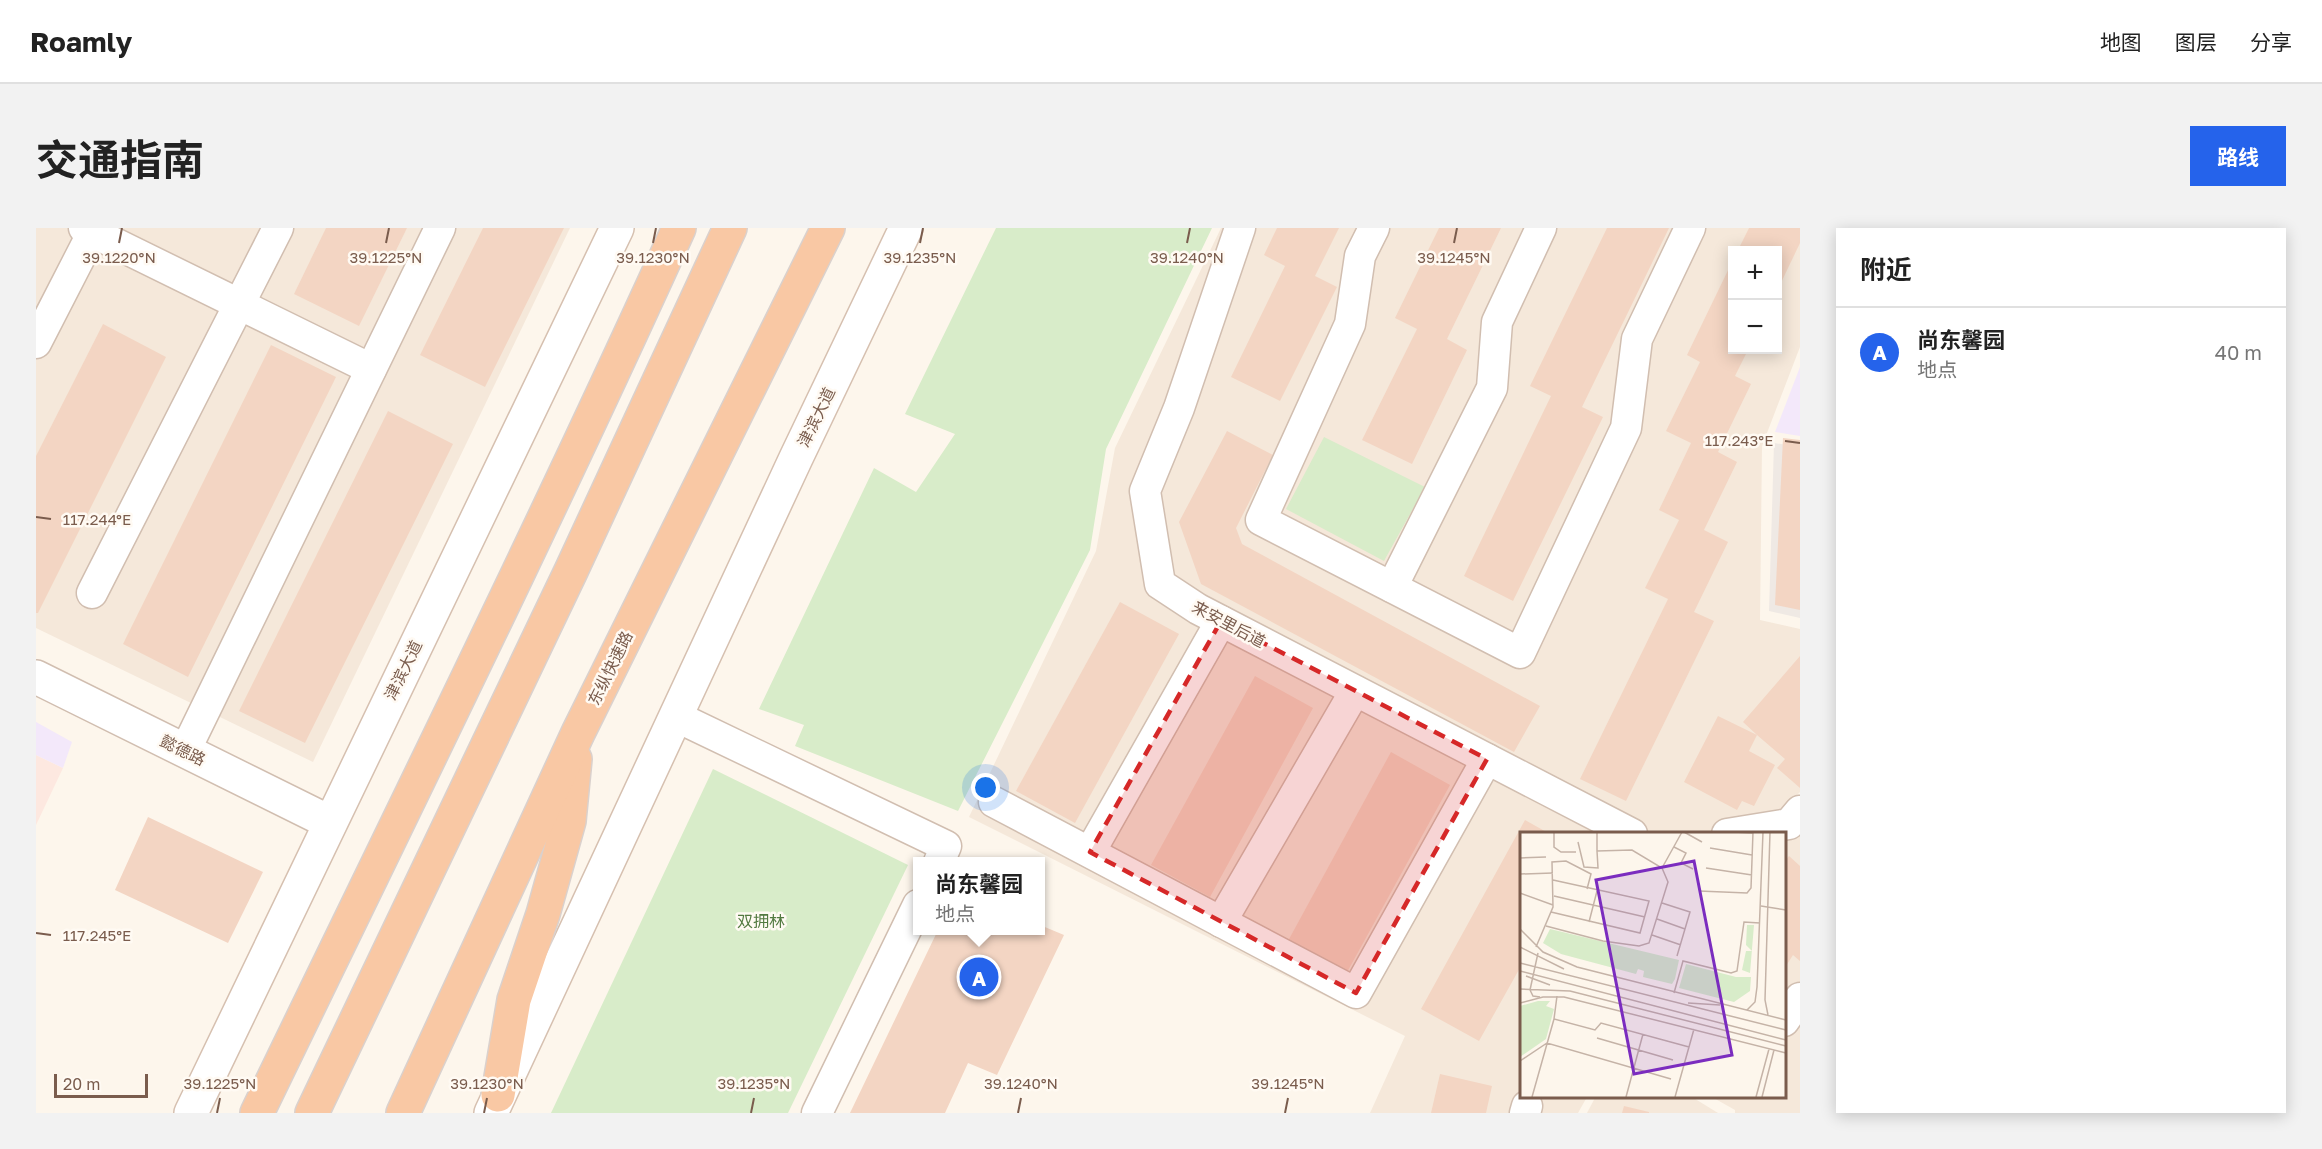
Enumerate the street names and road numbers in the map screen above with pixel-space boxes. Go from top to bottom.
street label: 津滨大道 [793,384,839,450]
street label: 来安里后道 [1189,596,1269,652]
street label: 东纵快速路 [583,628,637,708]
street label: 津滨大道 [380,637,426,703]
street label: 懿德路 [157,730,209,770]

